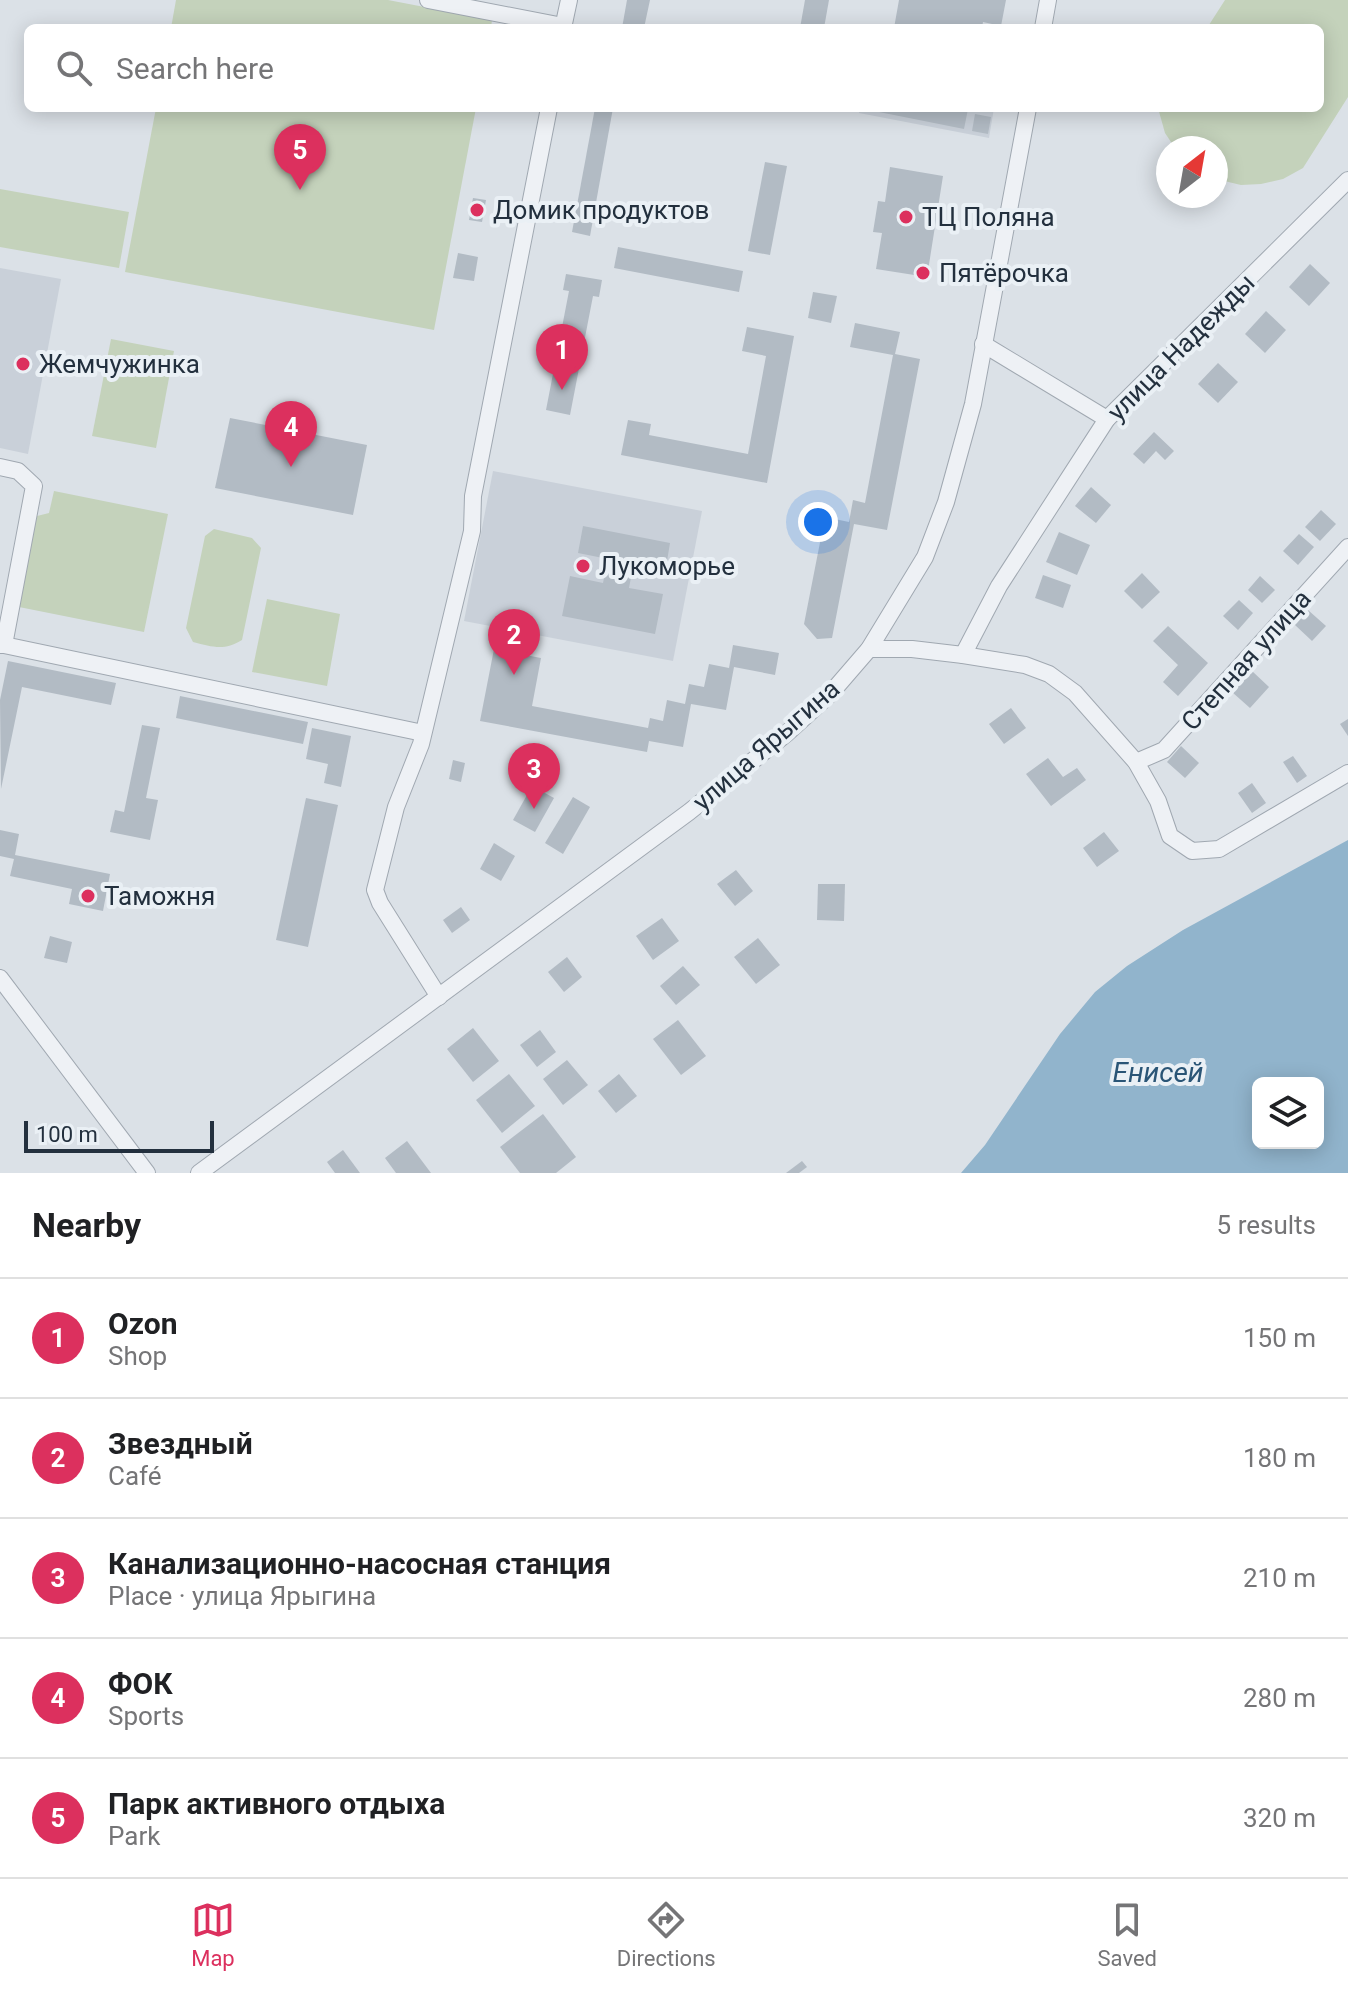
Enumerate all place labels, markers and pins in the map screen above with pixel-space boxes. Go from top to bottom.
pin: 5 [274,124,326,190]
place label: Домик продуктов [493,195,709,225]
marker: Домик продуктов [468,201,486,219]
place label: ТЦ Поляна [922,202,1055,232]
marker: ТЦ Поляна [897,208,915,226]
place label: Пятёрочка [939,258,1069,288]
marker: Пятёрочка [914,264,932,282]
pin: 1 [536,324,588,390]
place label: Жемчужинка [39,349,200,379]
marker: Жемчужинка [14,355,32,373]
pin: 4 [265,401,317,467]
place label: Лукоморье [599,551,735,581]
marker: Лукоморье [574,557,592,575]
pin: 2 [488,609,540,675]
pin: 3 [508,743,560,809]
place label: Таможня [104,881,215,911]
marker: Таможня [79,887,97,905]

